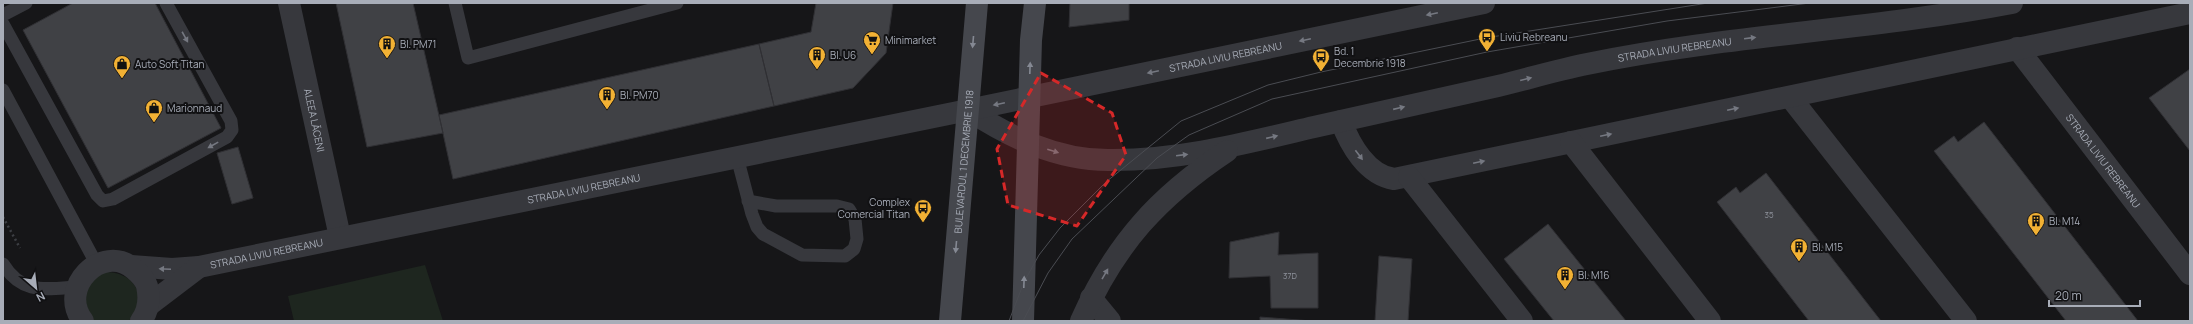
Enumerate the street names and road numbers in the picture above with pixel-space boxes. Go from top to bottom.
street label: STRADA LIVIU REBREANU [1617,34,1732,65]
street label: STRADA LIVIU REBREANU [1168,38,1283,75]
street label: ALEEA LĂCENI [301,87,328,153]
street label: BULEVARDUL 1 DECEMBRIE 1918 [950,89,977,234]
street label: STRADA LIVIU REBREANU [2063,111,2144,211]
street label: STRADA LIVIU REBREANU [526,170,642,207]
street label: STRADA LIVIU REBREANU [209,235,324,272]

